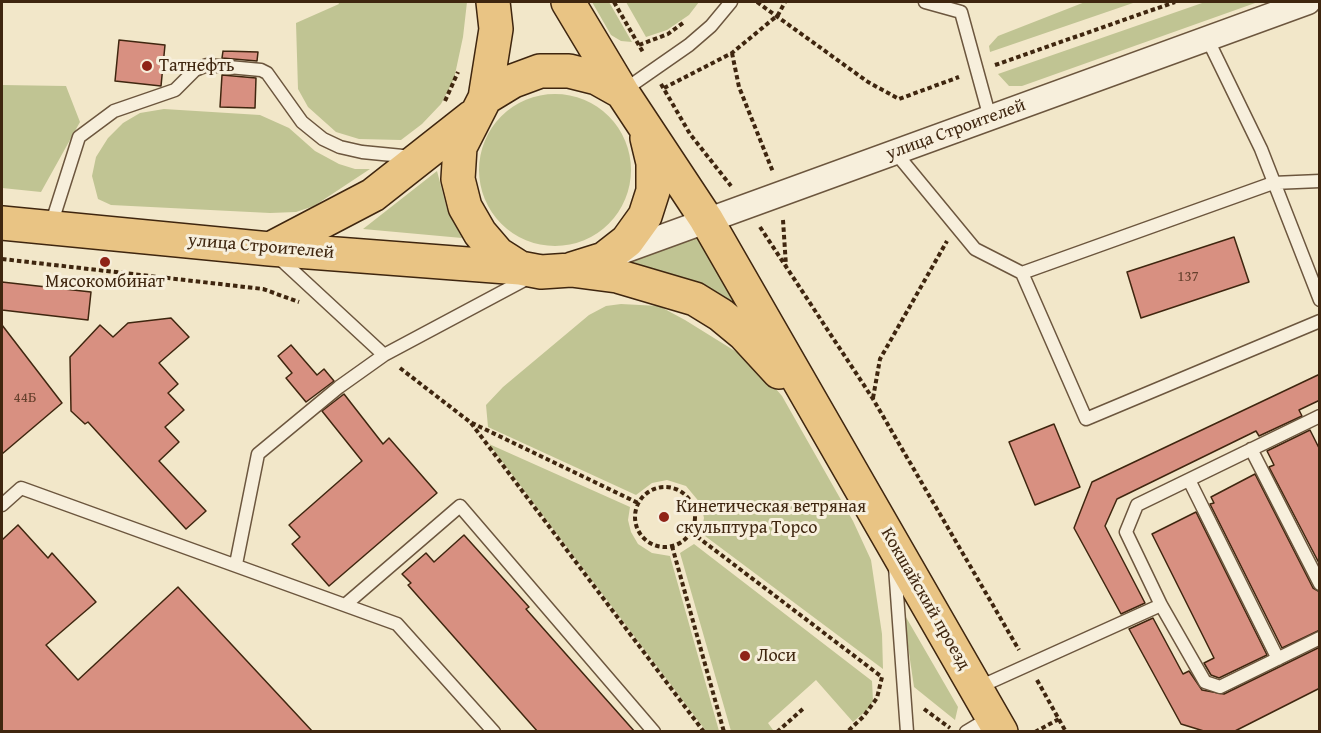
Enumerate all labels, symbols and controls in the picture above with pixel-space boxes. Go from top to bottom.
place label: Татнефть [159,55,234,77]
marker: Татнефть [140,59,154,73]
street label: улица Строителей [883,95,1029,165]
street label: улица Строителей [187,230,335,264]
marker: Мясокомбинат [98,255,112,269]
house number: 137 [1177,268,1199,286]
place label: Мясокомбинат [45,271,165,293]
house number: 44Б [14,389,36,407]
place label: Кинетическая ветряная скульптура Торсо [676,496,866,538]
marker: Кинетическая ветряная скульптура Торсо [657,510,671,524]
street label: Кокшайский проезд [876,524,974,674]
place label: Лоси [757,645,796,667]
marker: Лоси [738,649,752,663]

